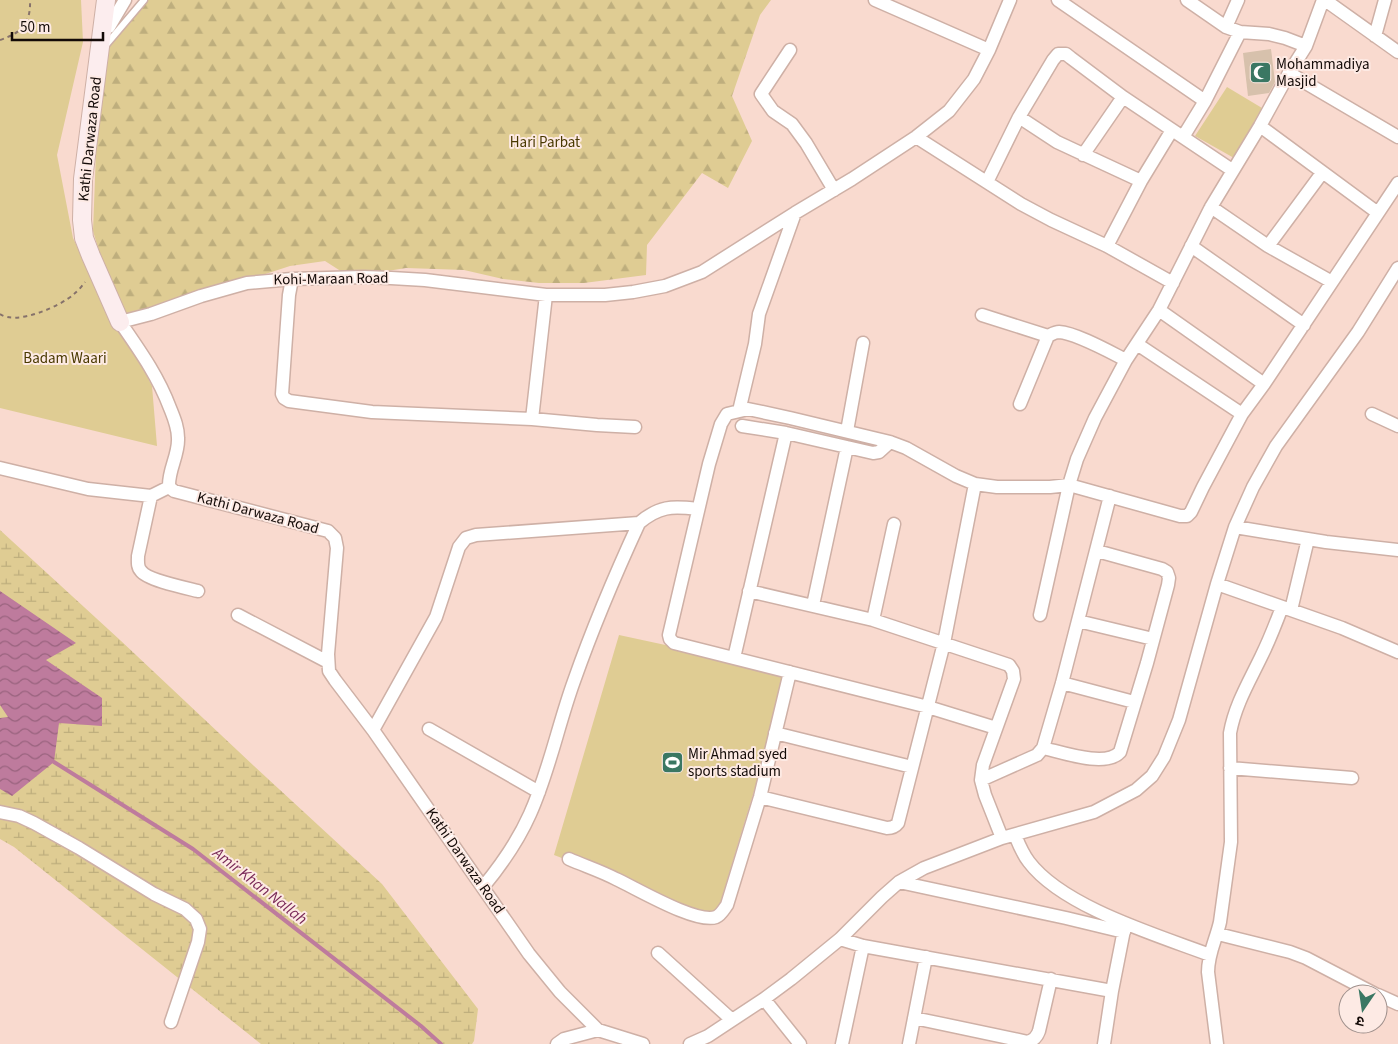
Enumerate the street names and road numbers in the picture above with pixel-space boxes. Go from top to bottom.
street label: Kathi Darwaza Road [73,76,107,202]
street label: Kohi-Maraan Road [273,267,389,291]
street label: Kathi Darwaza Road [195,487,321,539]
street label: Kathi Darwaza Road [420,804,510,918]

